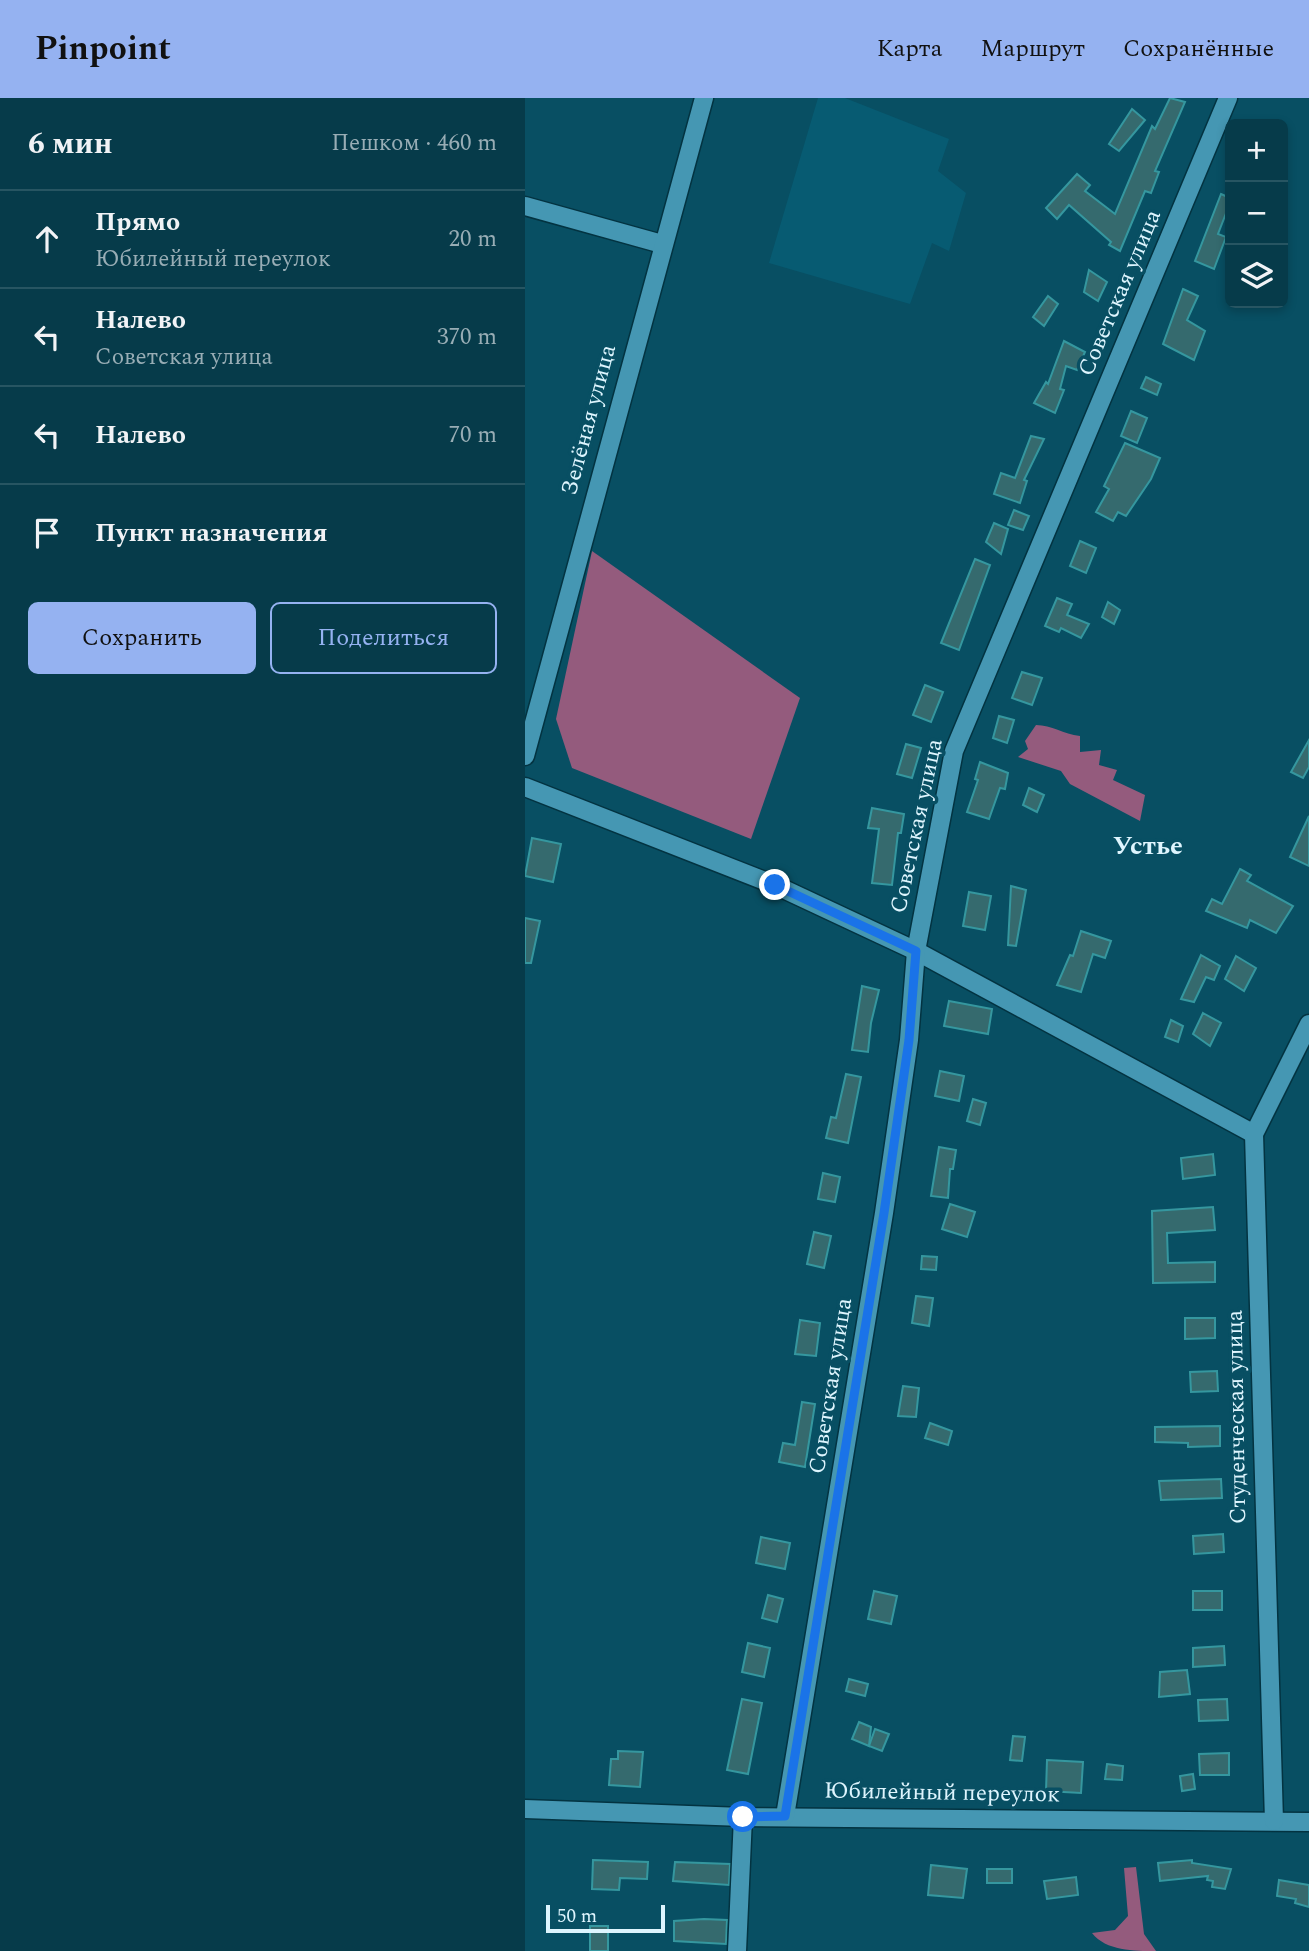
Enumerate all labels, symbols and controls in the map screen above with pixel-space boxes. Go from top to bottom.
text: Pinpoint [35,24,171,74]
text: Карта [877,31,942,67]
text: Маршрут [980,31,1085,67]
text: Сохранённые [1123,31,1274,67]
map controls [1225,119,1288,308]
button: + [1225,119,1288,182]
text: 6 мин [28,121,113,167]
text: Пешком · 460 m [331,126,497,161]
button: − [1225,182,1288,245]
text: Прямо [95,202,180,242]
street label: Советская улица [1069,204,1171,382]
icon: ahead [28,220,66,258]
text: 20 m [448,222,497,257]
text: Юбилейный переулок [95,242,331,277]
button: layers [1225,245,1288,308]
text: Налево [95,300,186,340]
icon: left [28,318,66,356]
text: 370 m [437,320,497,355]
text: Советская улица [95,340,273,375]
street label: Зелёная улица [552,341,626,499]
text: Налево [95,415,186,455]
icon: left [28,416,66,454]
text: 70 m [448,418,497,453]
text: Пункт назначения [95,513,328,553]
icon: arrive [28,514,66,552]
button: Сохранить [28,602,256,674]
button: Поделиться [270,602,497,674]
street label: Советская улица [881,735,953,917]
district label: Устье [1113,826,1183,866]
route end [759,869,790,900]
street label: Советская улица [800,1295,862,1477]
street label: Студенческая улица [1218,1310,1256,1524]
street label: Юбилейный переулок [824,1773,1060,1813]
route start [727,1801,758,1832]
scale bar [546,1902,665,1934]
text: 50 m [557,1902,597,1931]

